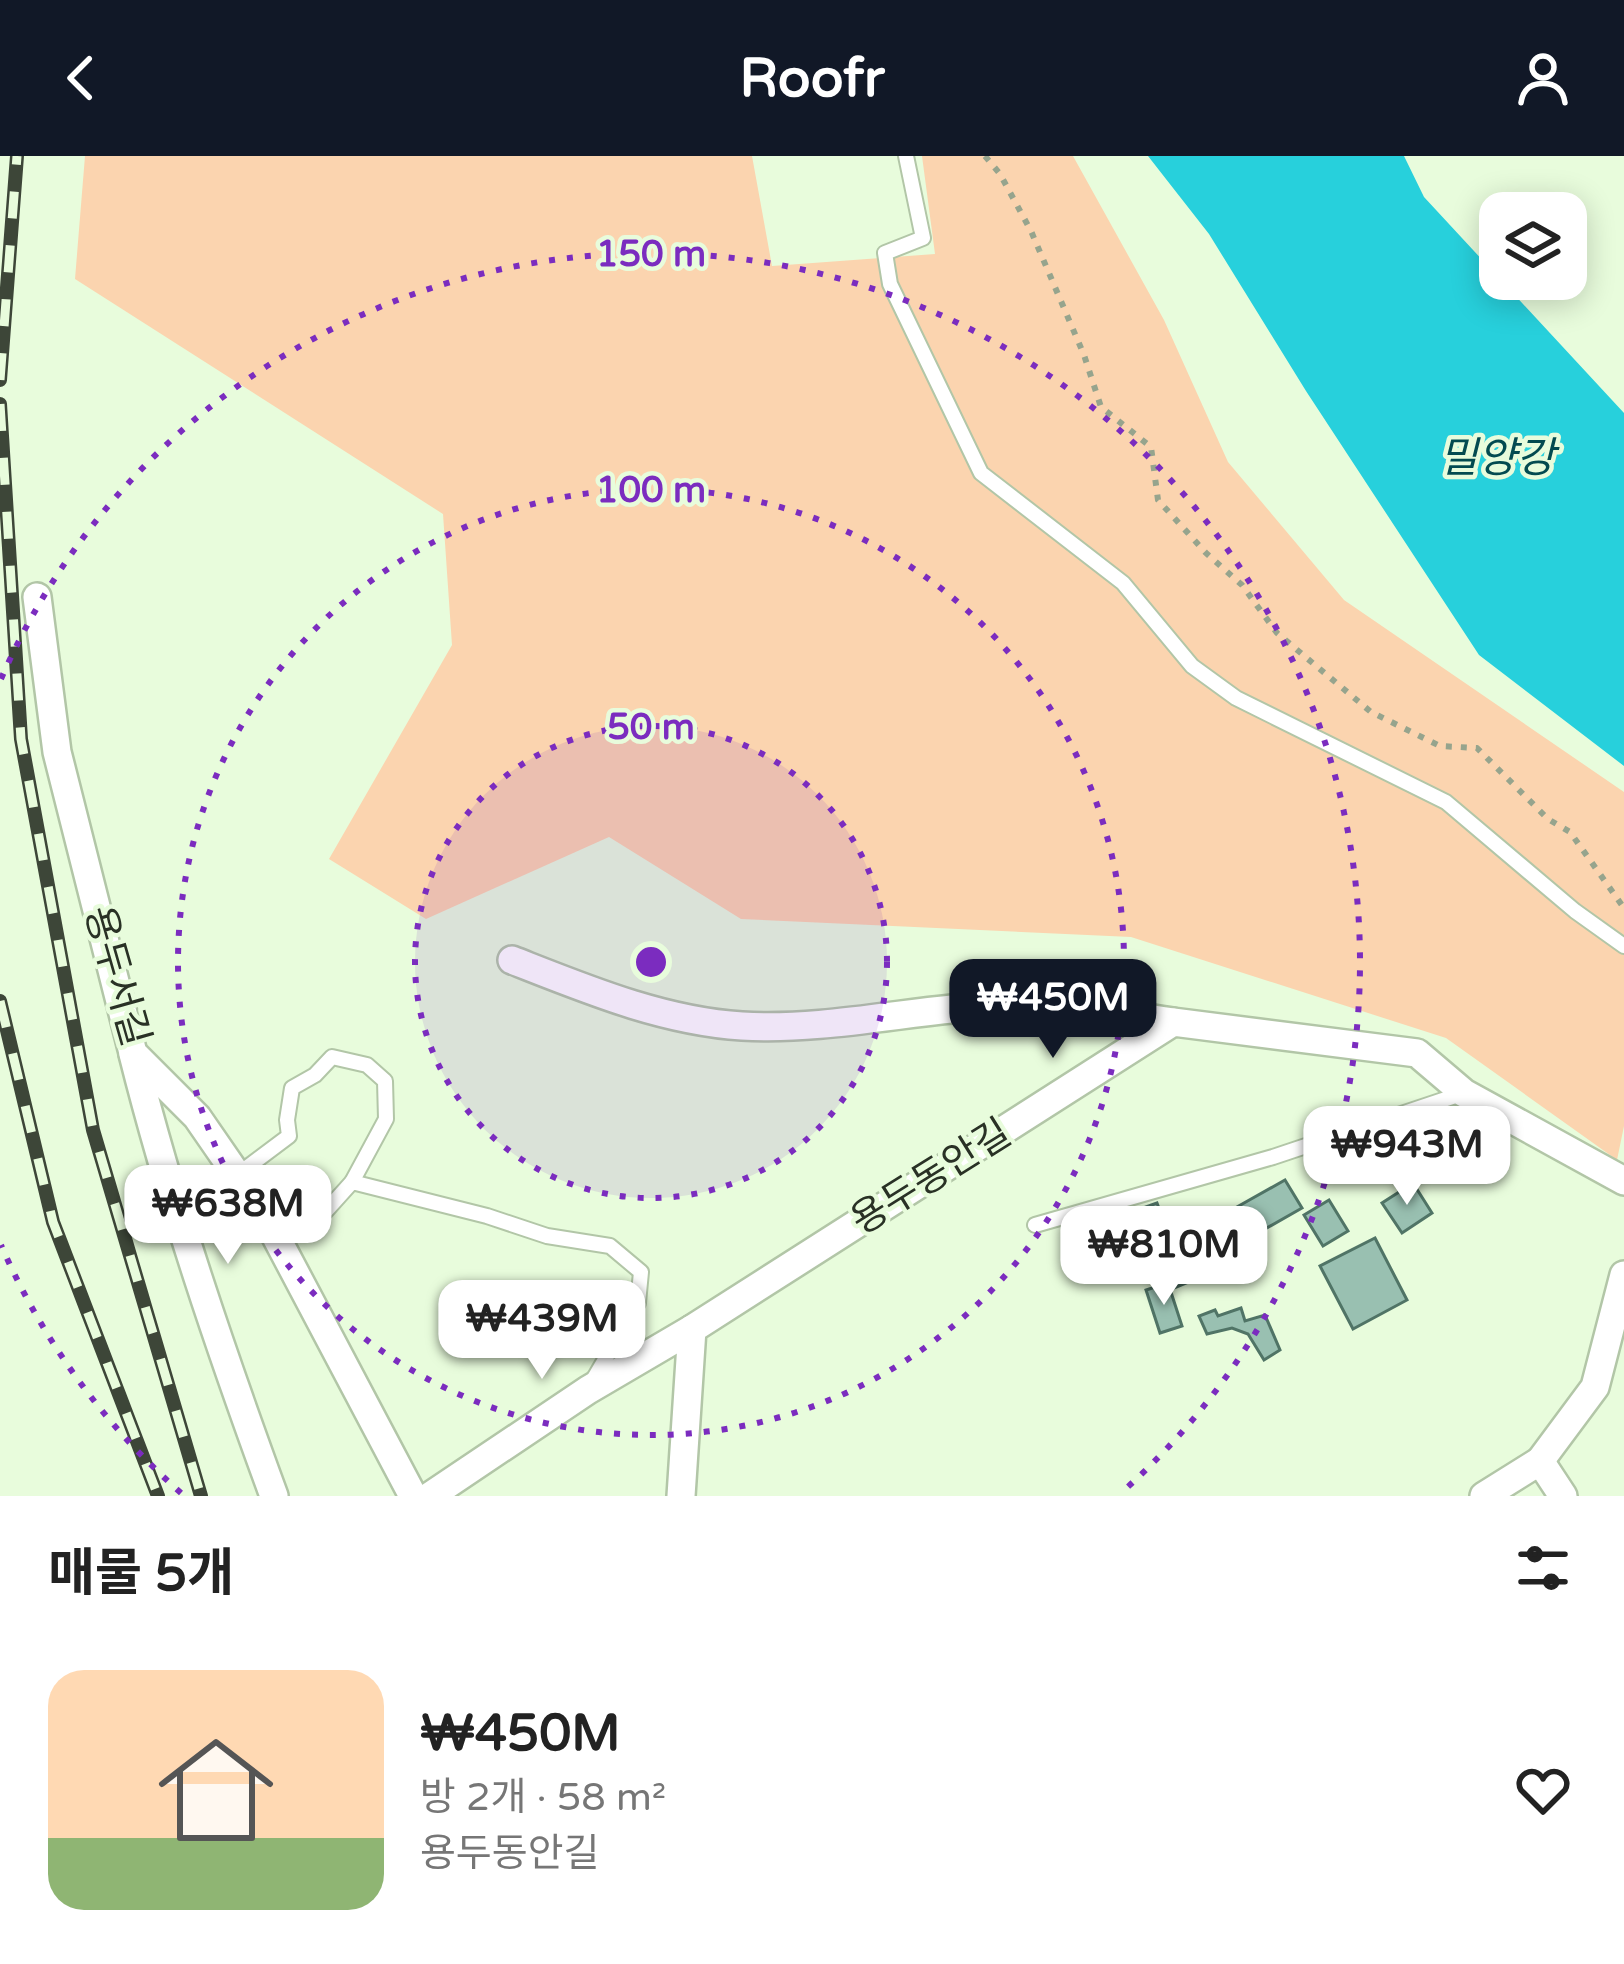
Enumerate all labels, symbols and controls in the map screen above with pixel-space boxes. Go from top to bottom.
icon: back [48,45,114,111]
icon: person [1510,45,1576,111]
text: Roofr [739,46,885,111]
map controls [1479,192,1587,300]
button: layers [1479,192,1587,300]
text: 150 m [596,233,706,276]
water label: 밀양강 [1439,433,1560,484]
text: 100 m [596,469,706,512]
text: 50 m [607,706,695,749]
street label: 용두서길 [75,901,159,1051]
centre of rings [630,941,672,983]
pin: ₩450M [969,959,1137,1061]
text: ₩450M [976,974,1130,1021]
pin: ₩943M [1323,1106,1491,1208]
street label: 용두동안길 [842,1110,1020,1244]
text: ₩943M [1330,1121,1484,1168]
pin: ₩638M [144,1165,312,1267]
text: ₩638M [151,1180,305,1227]
pin: ₩810M [1080,1206,1248,1308]
text: ₩810M [1087,1221,1241,1268]
pin: ₩439M [458,1280,626,1382]
text: ₩439M [465,1295,619,1342]
icon: filters [1510,1535,1576,1601]
text: 매물 5개 [48,1543,234,1605]
text: ₩450M [420,1703,620,1765]
icon: home [144,1718,288,1862]
icon: heart [1510,1757,1576,1823]
text: 방 2개 · 58 m² [420,1774,666,1821]
text: 용두동안길 [420,1830,599,1877]

